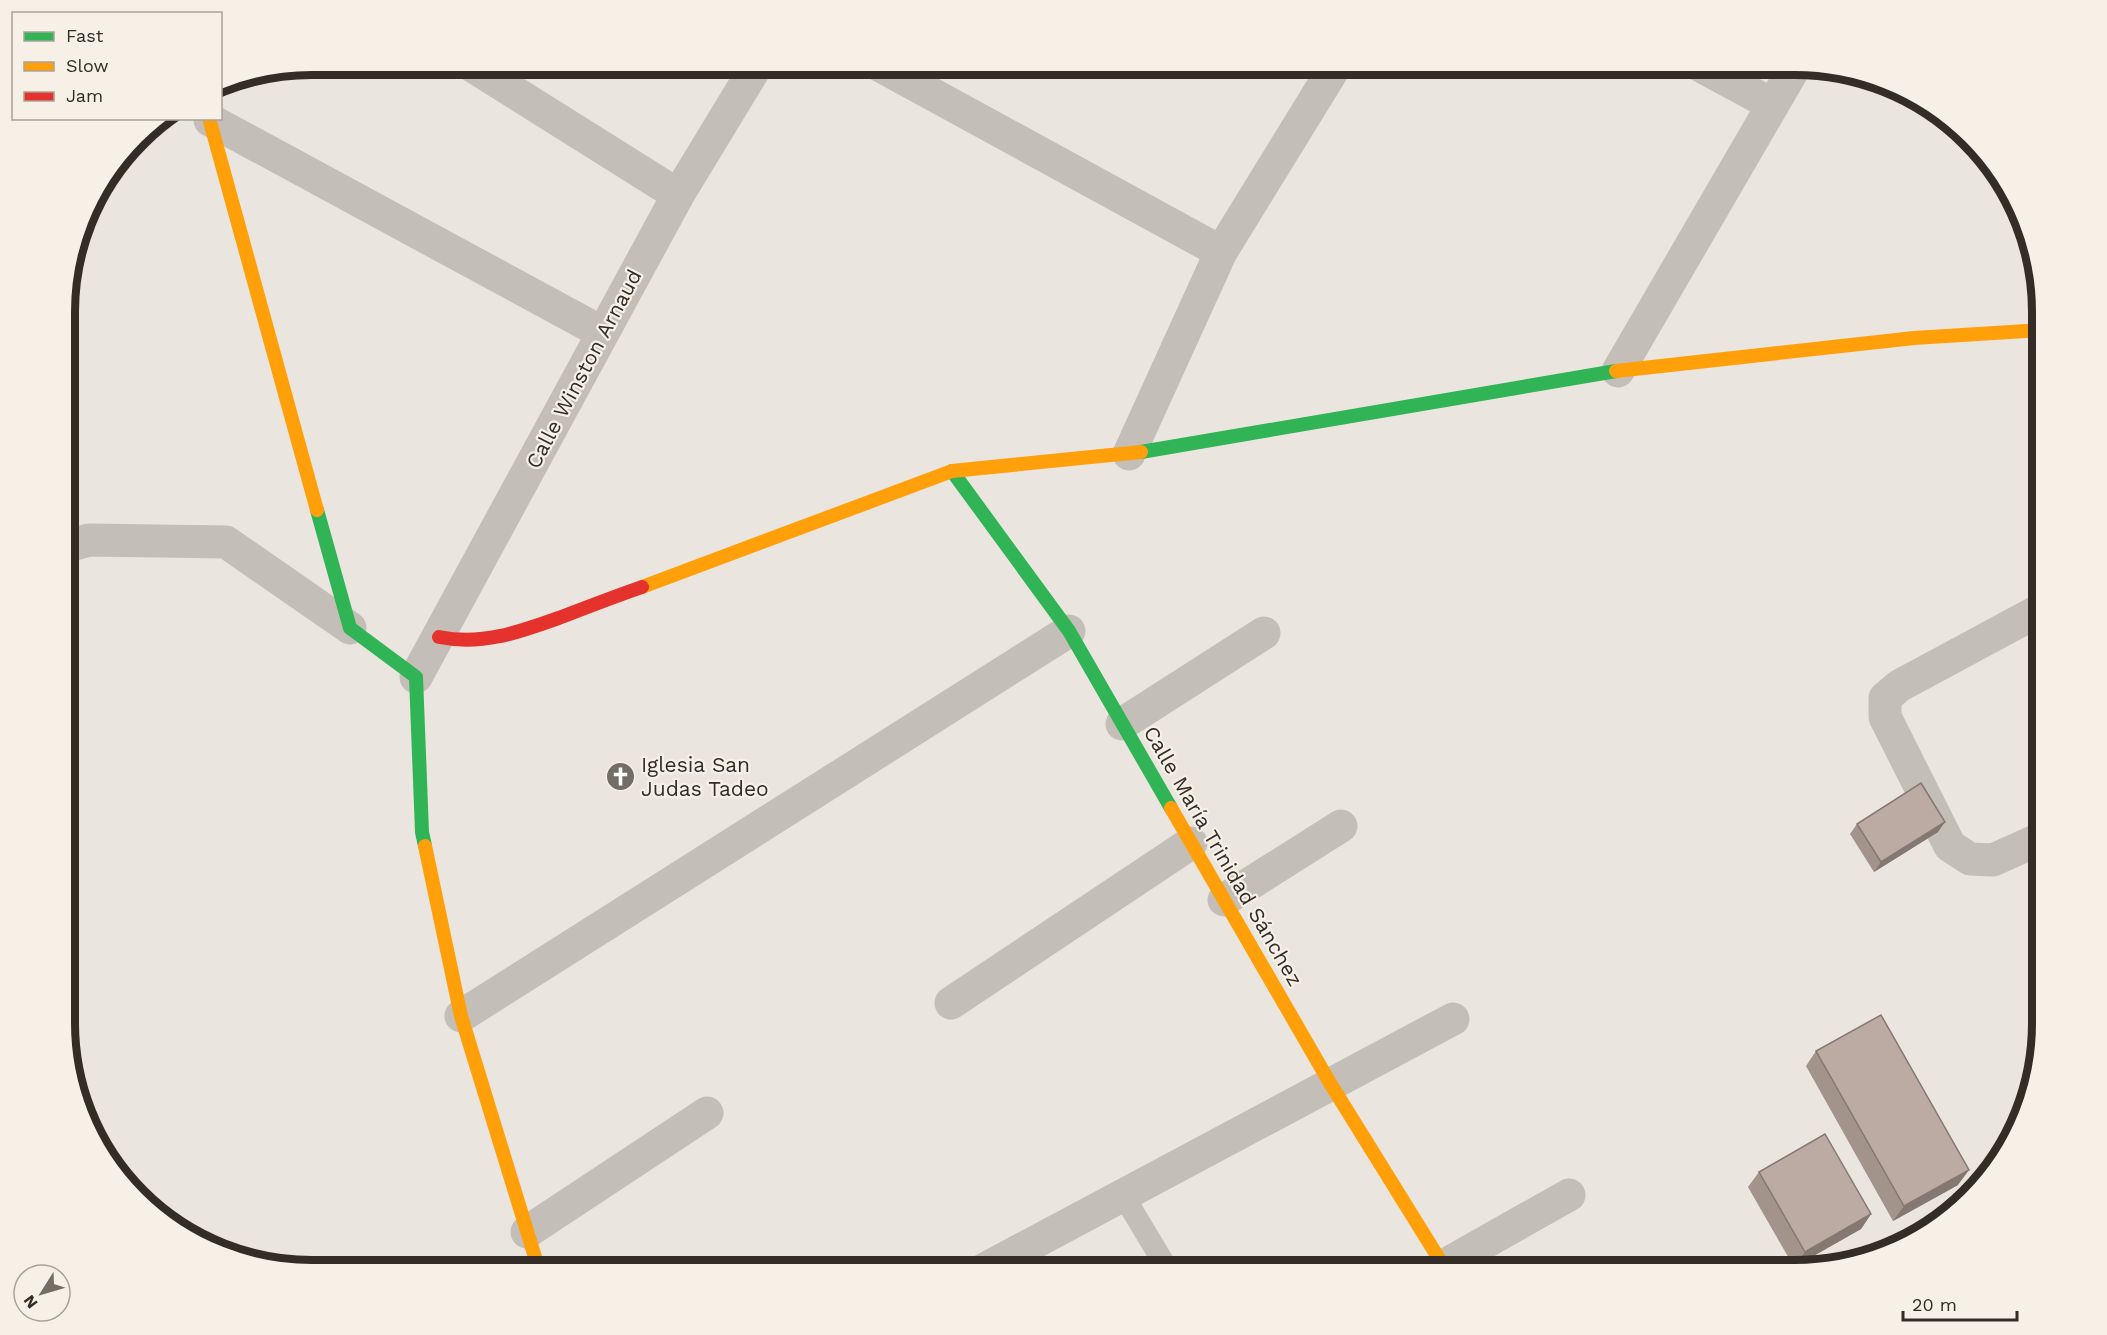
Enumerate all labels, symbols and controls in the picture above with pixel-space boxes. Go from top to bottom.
legend [12,12,222,120]
text: Fast [66,25,104,46]
text: Slow [66,55,109,76]
text: Jam [66,85,103,106]
street label: Calle Winston Arnaud [520,265,647,473]
street label: Calle María Trinidad Sánchez [1139,721,1308,990]
place label: Iglesia San Judas Tadeo [641,752,769,801]
church icon: Iglesia San Judas Tadeo [604,761,636,793]
north arrow [12,1263,72,1323]
scale bar [1903,1284,2017,1322]
text: N [19,1291,42,1312]
text: 20 m [1912,1294,1957,1315]

